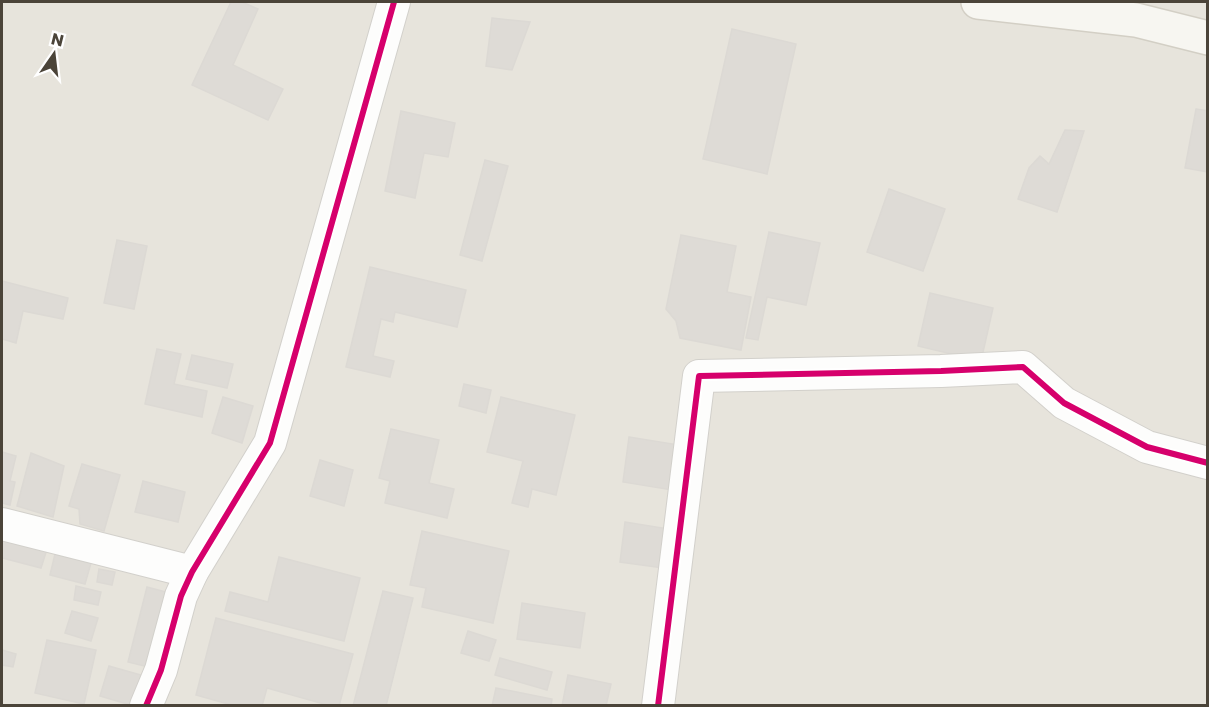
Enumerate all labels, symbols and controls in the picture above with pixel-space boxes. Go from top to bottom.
north arrow [24,24,84,84]
text: N [49,27,66,53]

